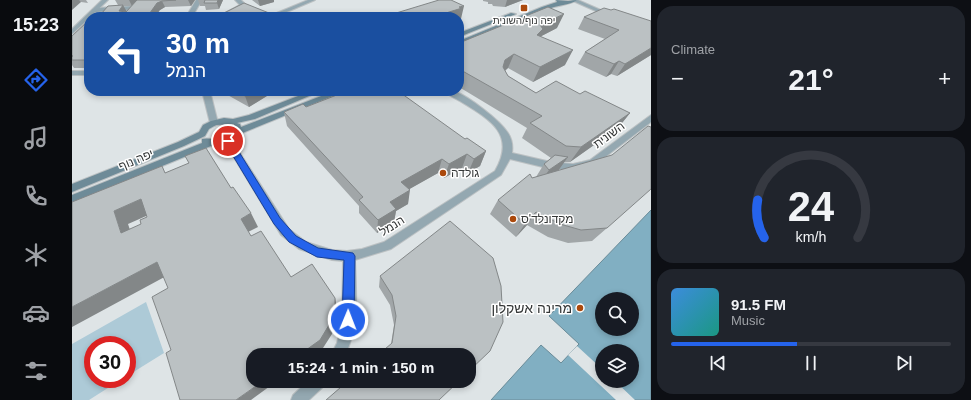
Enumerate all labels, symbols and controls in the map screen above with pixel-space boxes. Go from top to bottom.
marker: יפה נוף/השונית [519,3,529,13]
text: 15:23 [13,15,59,35]
place label: יפה נוף/השונית [493,15,555,26]
icon: left [100,28,152,80]
text: 30 m [166,28,230,59]
text: Climate [671,42,715,57]
text: הנמל [166,61,206,81]
text: 21° [788,63,834,96]
icon: directions [22,66,50,94]
text: − [671,66,684,91]
text: + [938,66,951,91]
street label: השונית [591,119,627,151]
icon: music [22,124,50,152]
pin [211,124,245,158]
icon: arrive [217,130,239,152]
street label: יפה נוף [117,146,155,174]
place label: גולדה [451,166,479,180]
marker: גולדה [438,168,448,178]
icon: phone [22,182,50,210]
text: 24 [788,183,834,230]
place label: מקדונלד'ס [521,212,574,226]
street label: הנמל [377,213,407,239]
marker: מקדונלד'ס [508,214,518,224]
text: km/h [796,229,827,245]
icon: climate [22,241,50,269]
map controls [595,292,639,388]
button: search [595,292,639,336]
text: 91.5 FM [731,296,786,313]
icon: car [22,299,50,327]
position arrow [327,299,369,341]
place label: מרינה אשקלון [491,300,572,316]
marker: מרינה אשקלון [575,303,585,313]
text: Music [731,313,765,328]
speed limit sign: 30 [84,336,136,388]
button: layers [595,344,639,388]
icon: previous [707,352,729,374]
icon: pause [800,352,822,374]
icon: next [893,352,915,374]
icon: filters [22,357,50,385]
text: 15:24 · 1 min · 150 m [288,359,434,376]

